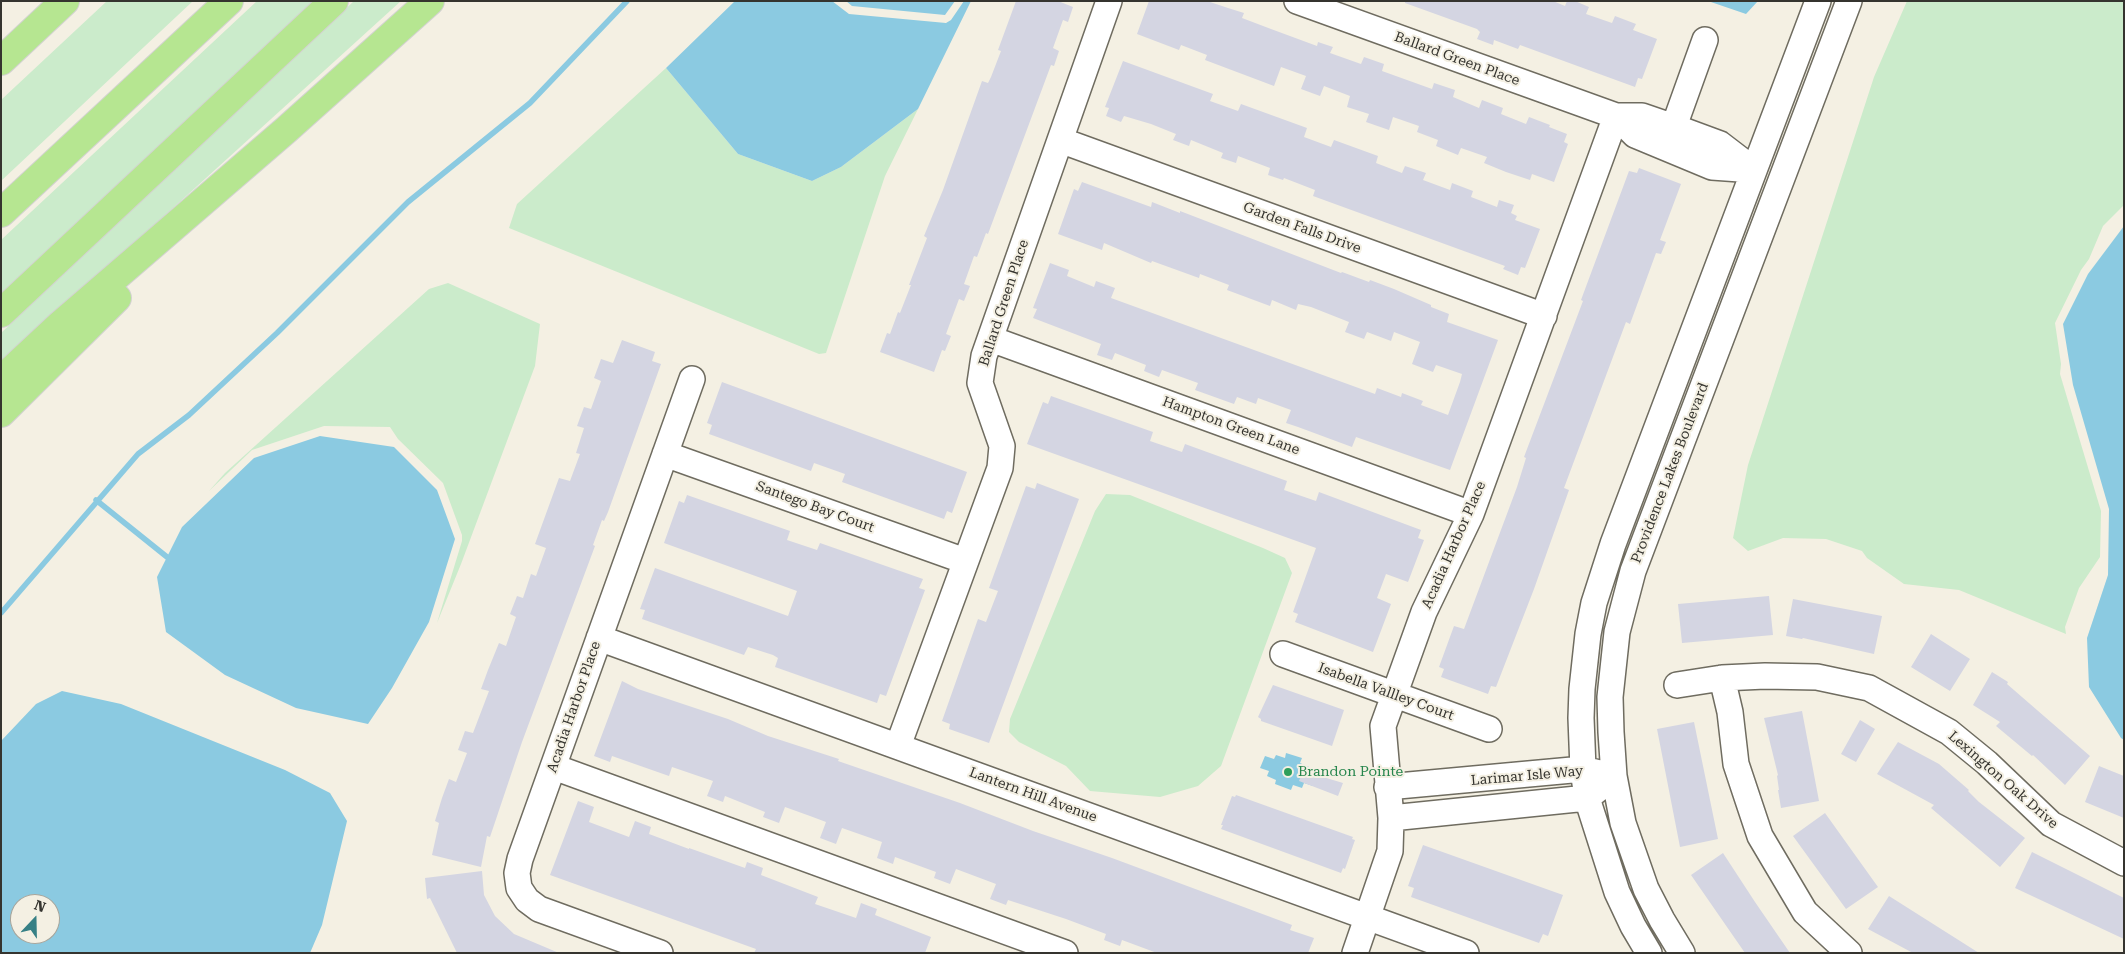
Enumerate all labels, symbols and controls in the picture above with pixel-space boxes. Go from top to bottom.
street label: Ballard Green Place [1392,29,1522,89]
street label: Garden Falls Drive [1241,199,1363,257]
street label: Ballard Green Place [976,238,1032,368]
street label: Providence Lakes Boulevard [1628,381,1712,565]
street label: Hampton Green Lane [1160,393,1302,459]
street label: Santego Bay Court [753,478,877,536]
street label: Acadia Harbor Place [1418,479,1490,611]
street label: Acadia Harbor Place [544,639,604,775]
street label: Isabella Vallley Court [1316,660,1456,724]
street label: Lexington Oak Drive [1945,728,2061,832]
street label: Larimar Isle Way [1470,763,1584,789]
street label: Lantern Hill Avenue [967,764,1099,826]
place label: Brandon Pointe [1298,764,1403,780]
marker: Brandon Pointe [1282,766,1294,778]
north arrow [10,894,60,944]
text: N [32,897,48,915]

